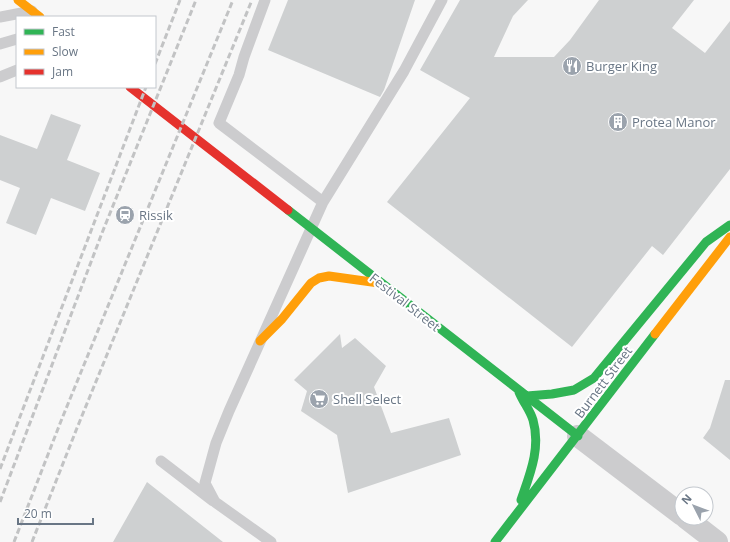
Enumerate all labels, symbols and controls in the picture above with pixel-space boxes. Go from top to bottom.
legend [16,16,156,88]
text: Fast [52,23,75,40]
text: Slow [52,43,79,60]
restaurant icon: Burger King [561,55,583,77]
place label: Burger King [586,57,657,75]
text: Jam [51,63,73,80]
building icon: Protea Manor [607,111,629,133]
place label: Protea Manor [632,113,716,131]
station icon: Rissik [114,204,136,226]
place label: Rissik [139,206,173,224]
street label: Festival Street [366,269,444,335]
street label: Burnett Street [570,342,636,422]
supermarket icon: Shell Select [308,388,330,410]
place label: Shell Select [333,390,402,408]
north arrow [674,486,714,526]
text: N [678,491,695,507]
scale bar [18,500,93,526]
text: 20 m [24,505,52,522]

